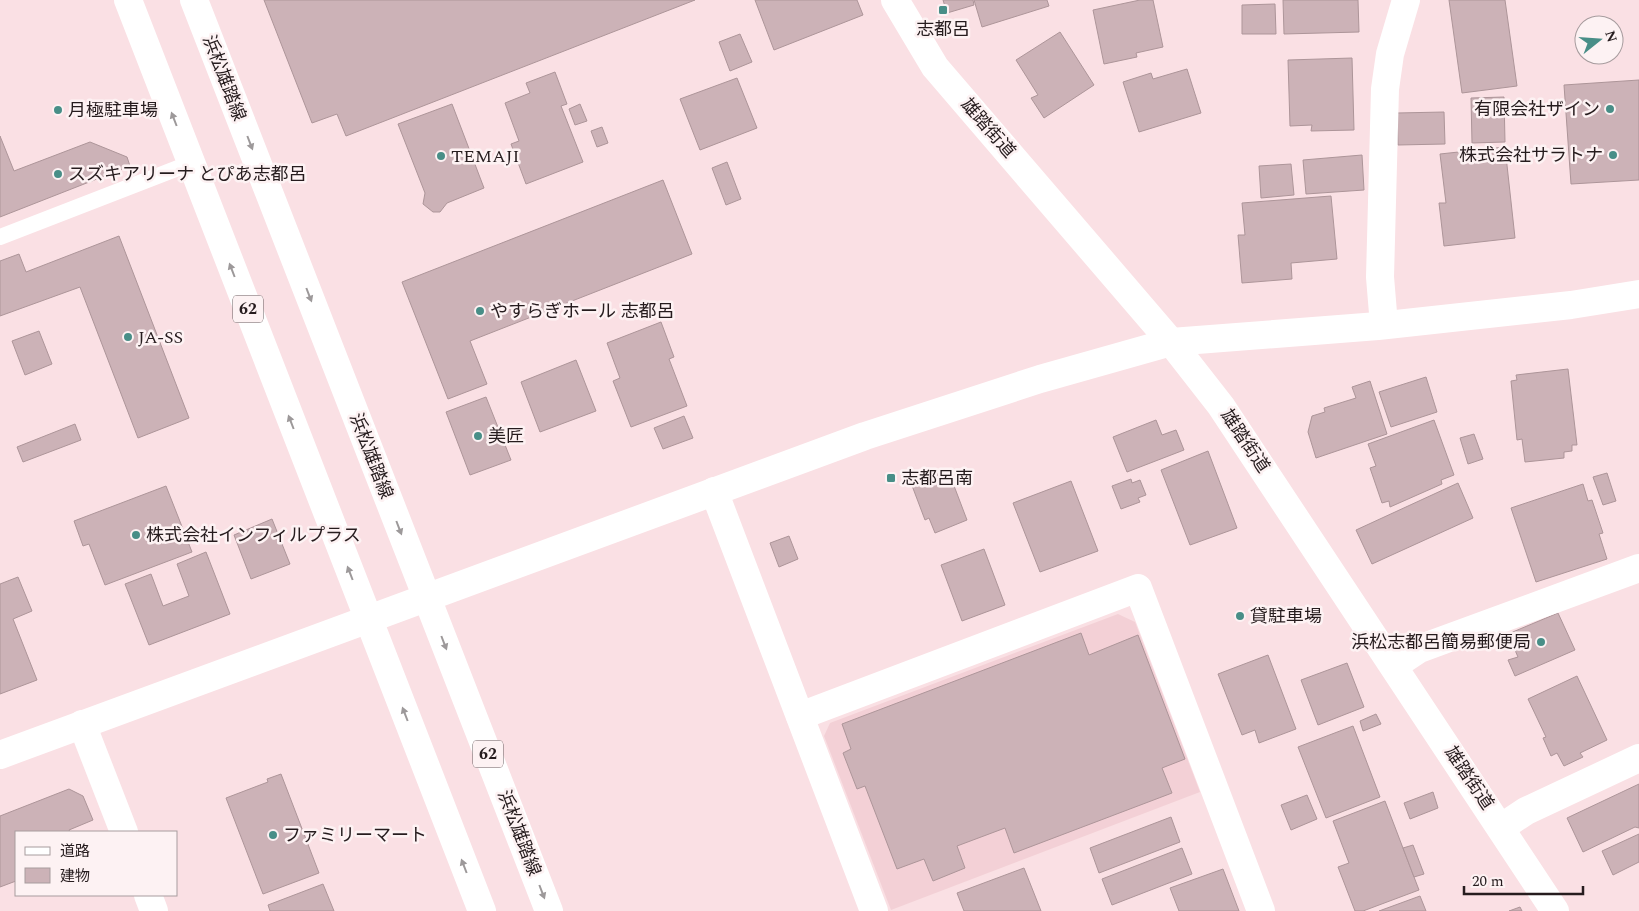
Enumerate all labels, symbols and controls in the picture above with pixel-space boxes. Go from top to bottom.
marker: 志都呂 [937,4,949,16]
north arrow [1574,15,1624,65]
place label: 志都呂 [916,16,970,43]
text: N [1599,28,1623,45]
street label: 浜松雄踏線 [195,31,253,125]
street label: 雄踏街道 [954,92,1022,164]
place label: 有限会社ザイン [1474,96,1600,123]
place label: 月極駐車場 [68,97,158,124]
marker: 有限会社ザイン [1604,103,1616,115]
marker: 月極駐車場 [52,104,64,116]
one-way arrow [170,111,177,126]
one-way arrow [246,136,254,150]
place label: 株式会社サラトナ [1459,142,1603,169]
place label: TEMAJI [451,143,520,170]
marker: 株式会社サラトナ [1607,149,1619,161]
marker: TEMAJI [435,150,447,162]
place label: スズキアリーナ とぴあ志都呂 [68,161,307,188]
marker: スズキアリーナ とぴあ志都呂 [52,168,64,180]
one-way arrow [228,263,236,277]
one-way arrow [305,288,313,302]
road number: 62 [233,296,263,322]
place label: やすらぎホール 志都呂 [490,298,675,325]
marker: やすらぎホール 志都呂 [474,305,486,317]
place label: JA-SS [138,324,183,351]
marker: JA-SS [122,331,134,343]
street label: 雄踏街道 [1214,404,1276,478]
street label: 浜松雄踏線 [342,409,400,503]
one-way arrow [287,414,295,429]
place label: 美匠 [488,423,524,450]
marker: 美匠 [472,430,484,442]
place label: 志都呂南 [901,465,973,492]
marker: 志都呂南 [885,472,897,484]
one-way arrow [396,520,404,535]
place label: 株式会社インフィルプラス [146,522,361,549]
marker: 株式会社インフィルプラス [130,529,142,541]
one-way arrow [345,566,353,580]
place label: 貸駐車場 [1250,603,1322,630]
marker: 貸駐車場 [1234,610,1246,622]
place label: 浜松志都呂簡易郵便局 [1351,629,1531,656]
one-way arrow [441,635,448,650]
marker: 浜松志都呂簡易郵便局 [1535,636,1547,648]
one-way arrow [400,707,408,721]
road number: 62 [473,741,503,768]
street label: 雄踏街道 [1438,741,1500,815]
street label: 浜松雄踏線 [490,786,548,880]
place label: ファミリーマート [283,822,427,849]
marker: ファミリーマート [267,829,279,841]
legend [15,831,178,896]
text: 道路 [60,840,90,863]
one-way arrow [460,858,467,873]
scale bar [1464,864,1583,896]
text: 建物 [60,865,90,888]
text: 20 m [1472,870,1504,893]
one-way arrow [538,885,546,899]

